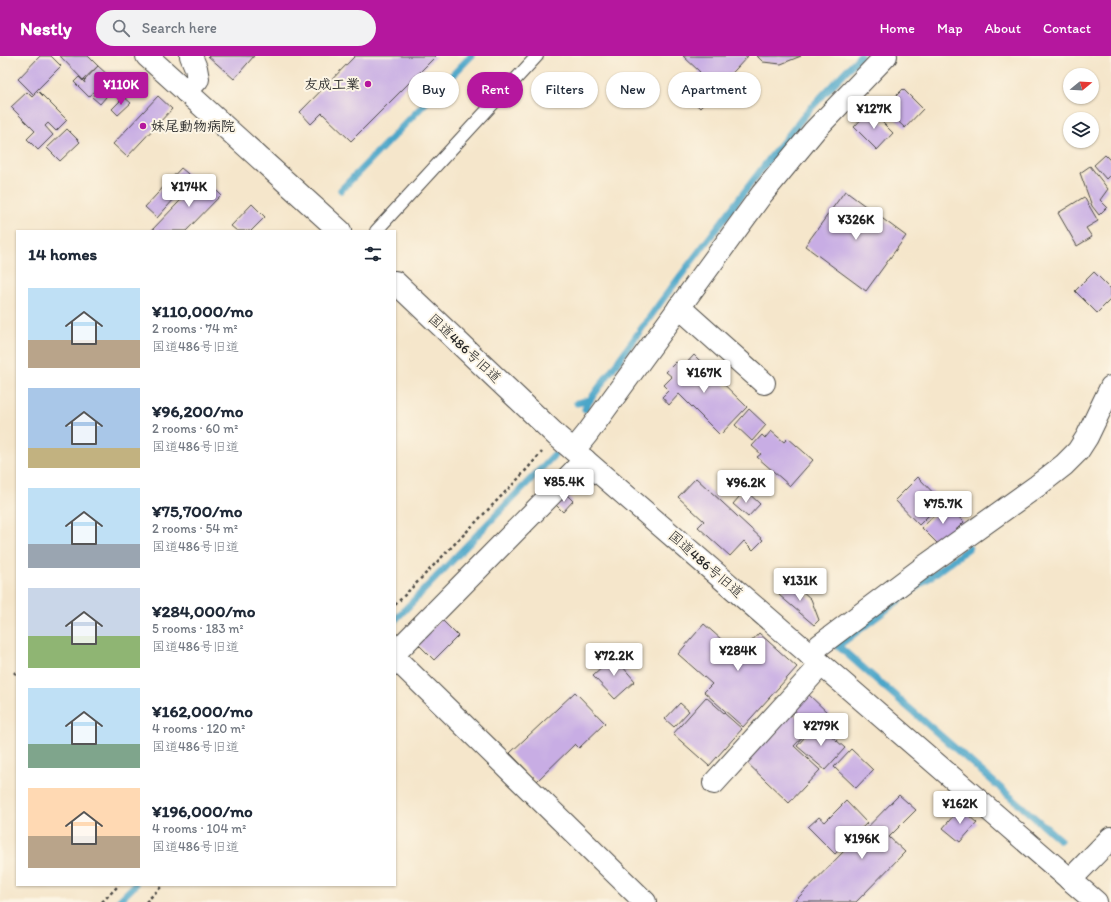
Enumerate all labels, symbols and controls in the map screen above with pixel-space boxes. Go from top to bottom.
search box [96,10,376,46]
text: Nestly [20,17,72,40]
icon: search [110,17,132,39]
text: Search here [142,19,217,37]
text: Home [880,20,915,37]
text: Map [937,20,963,37]
text: About [985,20,1021,37]
text: Contact [1043,20,1091,37]
north arrow [1063,68,1099,104]
map controls [1063,68,1099,148]
pin: ¥110K [93,72,149,106]
chip: Buy [408,72,459,108]
chip: Rent [467,72,523,108]
chip: Filters [531,72,598,108]
chip: New [606,72,660,108]
chip: Apartment [668,72,761,108]
place label: 友成工業 [304,76,360,93]
text: ¥110K [103,77,139,92]
marker: 友成工業 [363,79,373,89]
pin: ¥127K [846,96,902,130]
text: ¥127K [857,101,891,116]
button: layers [1063,112,1099,148]
place label: 妹尾動物病院 [151,118,235,135]
marker: 妹尾動物病院 [138,121,148,131]
pin: ¥174K [161,174,217,208]
text: ¥174K [171,179,207,194]
pin: ¥326K [828,207,884,241]
text: ¥326K [838,212,874,227]
icon: filters [362,243,384,265]
text: 14 homes [28,244,97,264]
text: ¥110,000/mo [152,301,253,321]
icon: home [60,304,108,352]
street label: 国道486号旧道 [425,310,505,386]
text: 2 rooms · 74 m² [152,321,238,336]
text: 国道486号旧道 [152,339,239,354]
pin: ¥167K [676,360,732,394]
text: ¥167K [687,365,721,380]
text: ¥96,200/mo [152,401,243,421]
icon: home [60,404,108,452]
text: 2 rooms · 60 m² [152,421,238,436]
text: 国道486号旧道 [152,439,239,454]
pin: ¥85.4K [531,469,597,503]
pin: ¥96.2K [713,470,779,504]
text: ¥85.4K [544,474,584,489]
text: ¥96.2K [726,475,766,490]
pin: ¥75.7K [910,491,976,525]
text: ¥75.7K [924,496,962,511]
text: ¥75,700/mo [152,501,242,521]
icon: home [60,504,108,552]
text: 2 rooms · 54 m² [152,521,238,536]
street label: 国道486号旧道 [665,527,747,601]
text: 国道486号旧道 [152,539,239,554]
pin: ¥131K [772,568,828,602]
text: ¥131K [783,573,817,588]
text: ¥284,000/mo [152,601,256,621]
icon: home [60,604,108,652]
text: 5 rooms · 183 m² [152,621,244,636]
pin: ¥284K [710,638,766,672]
text: 国道486号旧道 [152,639,239,654]
pin: ¥72.2K [581,643,647,677]
text: ¥284K [719,643,757,658]
text: ¥72.2K [595,648,633,663]
text: ¥162,000/mo [152,701,253,721]
icon: home [60,704,108,752]
pin: ¥279K [793,713,849,747]
text: ¥279K [803,718,839,733]
text: 4 rooms · 120 m² [152,721,245,736]
text: 国道486号旧道 [152,739,239,754]
pin: ¥162K [932,791,988,825]
text: ¥162K [942,796,978,811]
text: ¥196,000/mo [152,801,253,821]
icon: home [60,804,108,852]
text: 4 rooms · 104 m² [152,821,246,836]
pin: ¥196K [834,826,890,860]
text: ¥196K [844,831,880,846]
text: 国道486号旧道 [152,839,239,854]

